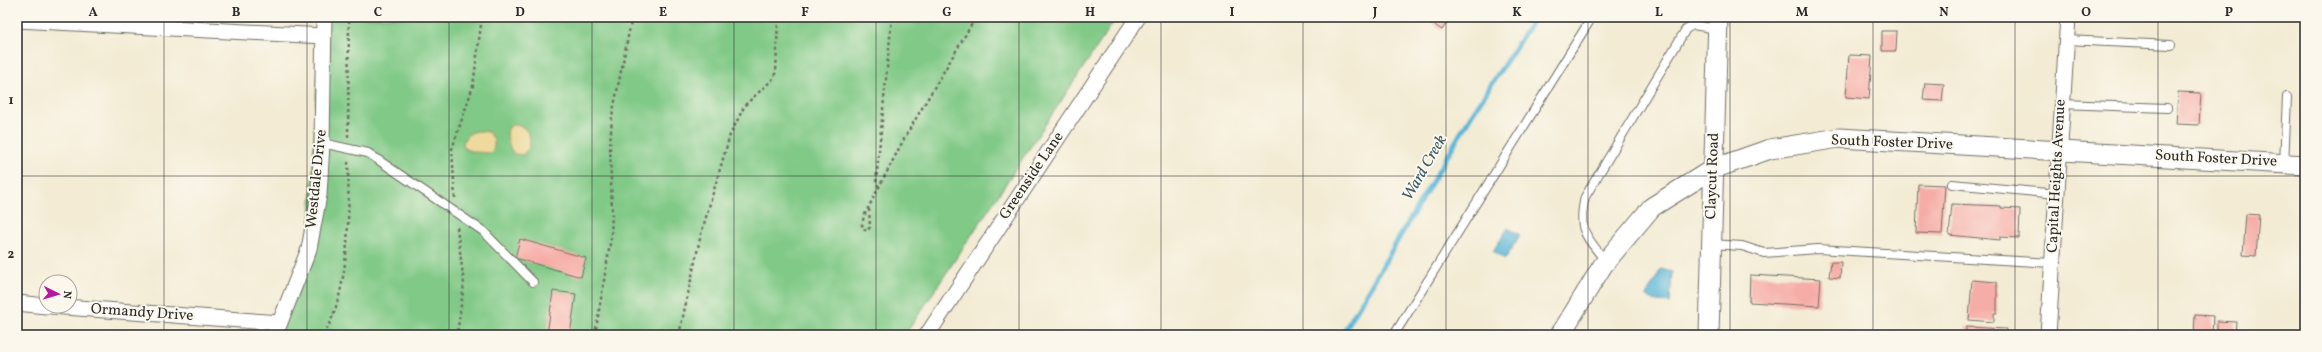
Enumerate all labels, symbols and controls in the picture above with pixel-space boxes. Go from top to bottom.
text: A [88,4,98,22]
text: B [232,4,241,22]
text: C [374,4,382,22]
text: D [515,4,525,22]
text: E [659,4,667,22]
text: F [801,4,809,22]
text: G [942,4,952,22]
text: H [1085,4,1095,22]
text: I [1230,4,1235,22]
text: J [1372,4,1378,22]
text: K [1512,4,1522,22]
text: L [1655,4,1663,22]
text: M [1796,4,1809,22]
text: N [1939,4,1949,22]
text: O [2081,4,2091,22]
text: P [2225,4,2233,22]
text: 1 [8,92,14,110]
street label: Capital Heights Avenue [2042,99,2072,253]
street label: Westdale Drive [301,128,333,230]
street label: Greenside Lane [995,128,1069,224]
water label: Ward Creek [1397,130,1453,205]
street label: South Foster Drive [1831,130,1953,156]
street label: Claycut Road [1701,132,1725,220]
street label: South Foster Drive [2154,145,2278,173]
text: 2 [8,246,15,264]
north arrow [38,274,78,314]
text: N [59,290,74,299]
street label: Ormandy Drive [90,299,194,327]

